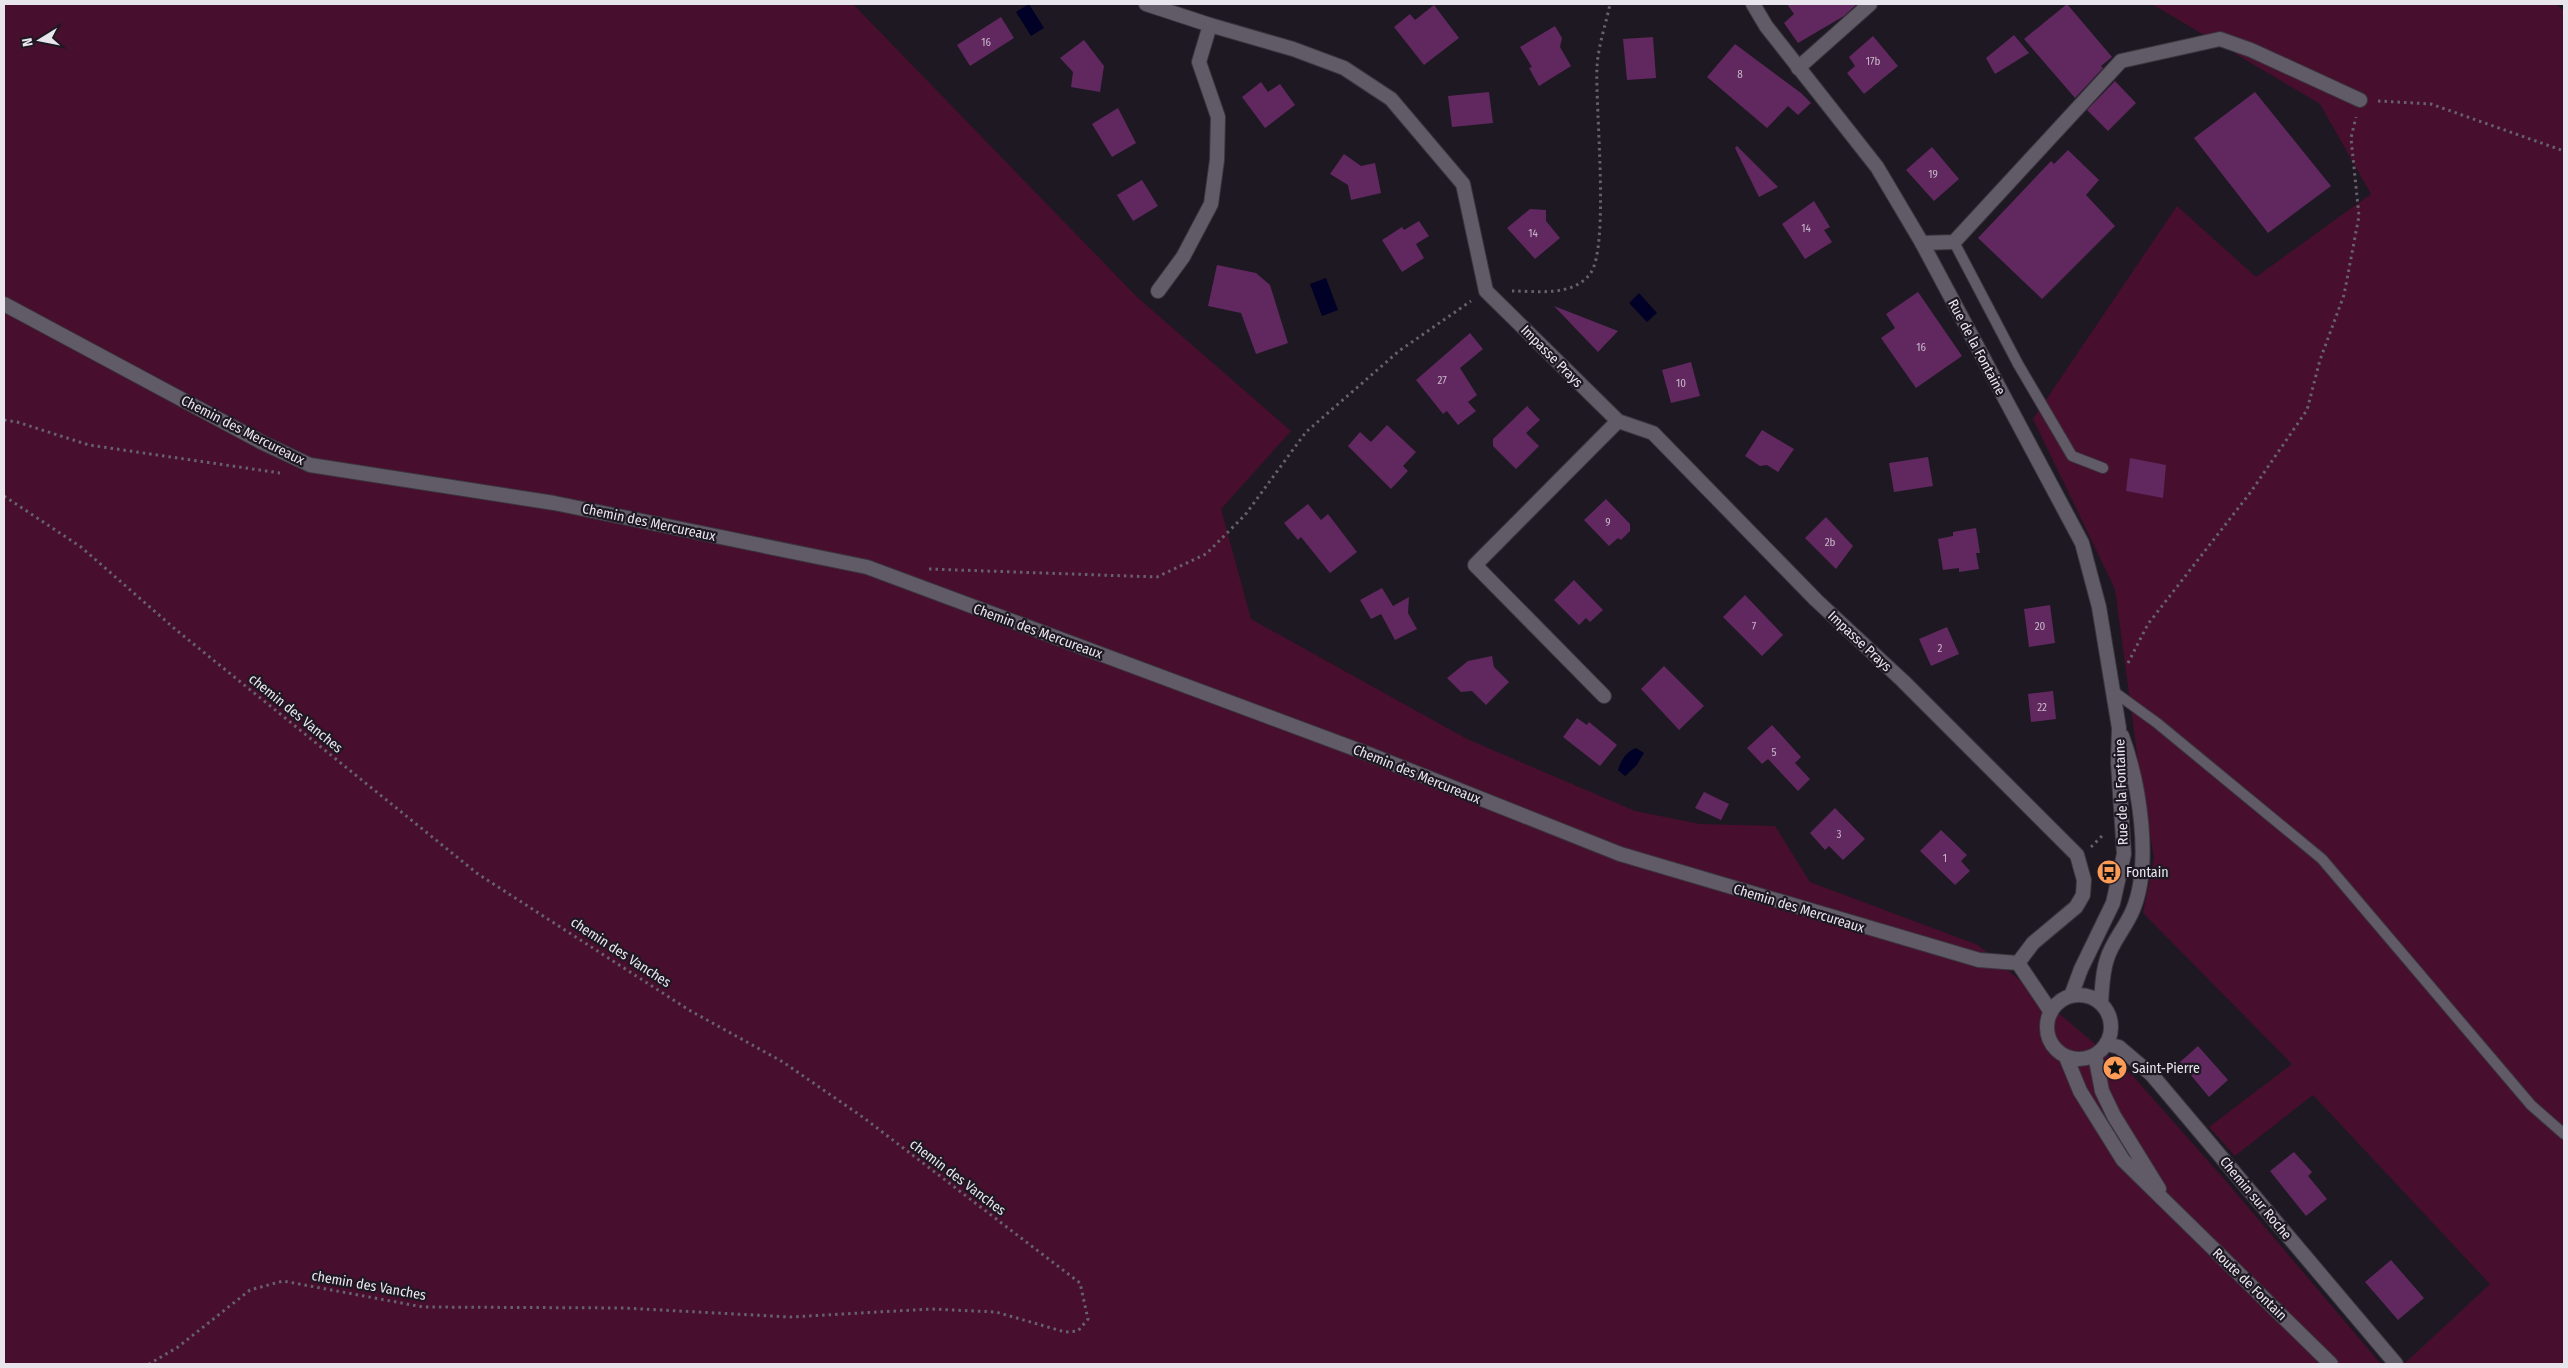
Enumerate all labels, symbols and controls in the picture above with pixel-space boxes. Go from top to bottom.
north arrow [15,15,65,65]
house number: 16 [981,36,991,49]
text: N [19,37,37,48]
house number: 17b [1866,55,1880,68]
house number: 8 [1737,68,1743,81]
house number: 19 [1928,168,1938,181]
house number: 14 [1801,222,1811,235]
house number: 14 [1528,227,1538,240]
street label: Rue de la Fontaine [1944,296,2009,398]
street label: Impasse Prays [1517,322,1586,391]
house number: 16 [1916,341,1926,354]
house number: 27 [1437,374,1447,387]
house number: 10 [1676,377,1686,390]
street label: Chemin des Mercureaux [178,392,308,469]
street label: Chemin des Mercureaux [581,500,718,545]
house number: 9 [1605,516,1611,529]
house number: 2b [1825,536,1835,549]
street label: Chemin des Mercureaux [971,600,1105,663]
street label: Impasse Prays [1824,608,1895,675]
house number: 7 [1752,620,1757,633]
house number: 20 [2035,620,2046,633]
house number: 2 [1938,642,1943,655]
street label: chemin des Vanches [245,670,346,757]
house number: 22 [2037,701,2047,714]
street label: Rue de la Fontaine [2111,739,2132,845]
street label: Chemin des Mercureaux [1351,741,1484,808]
house number: 5 [1771,746,1777,759]
house number: 3 [1837,828,1842,841]
house number: 1 [1943,852,1947,865]
bus stop icon: Fontain [2096,859,2122,885]
place label: Fontain [2126,864,2169,881]
street label: Chemin des Mercureaux [1731,880,1867,937]
street label: chemin des Vanches [567,914,674,991]
place icon: Saint-Pierre [2102,1055,2128,1081]
place label: Saint-Pierre [2132,1060,2200,1077]
street label: chemin des Vanches [906,1136,1009,1219]
street label: Chemin sur Roche [2216,1153,2295,1243]
street label: Route de Fontain [2209,1245,2290,1324]
street label: chemin des Vanches [310,1267,428,1304]

